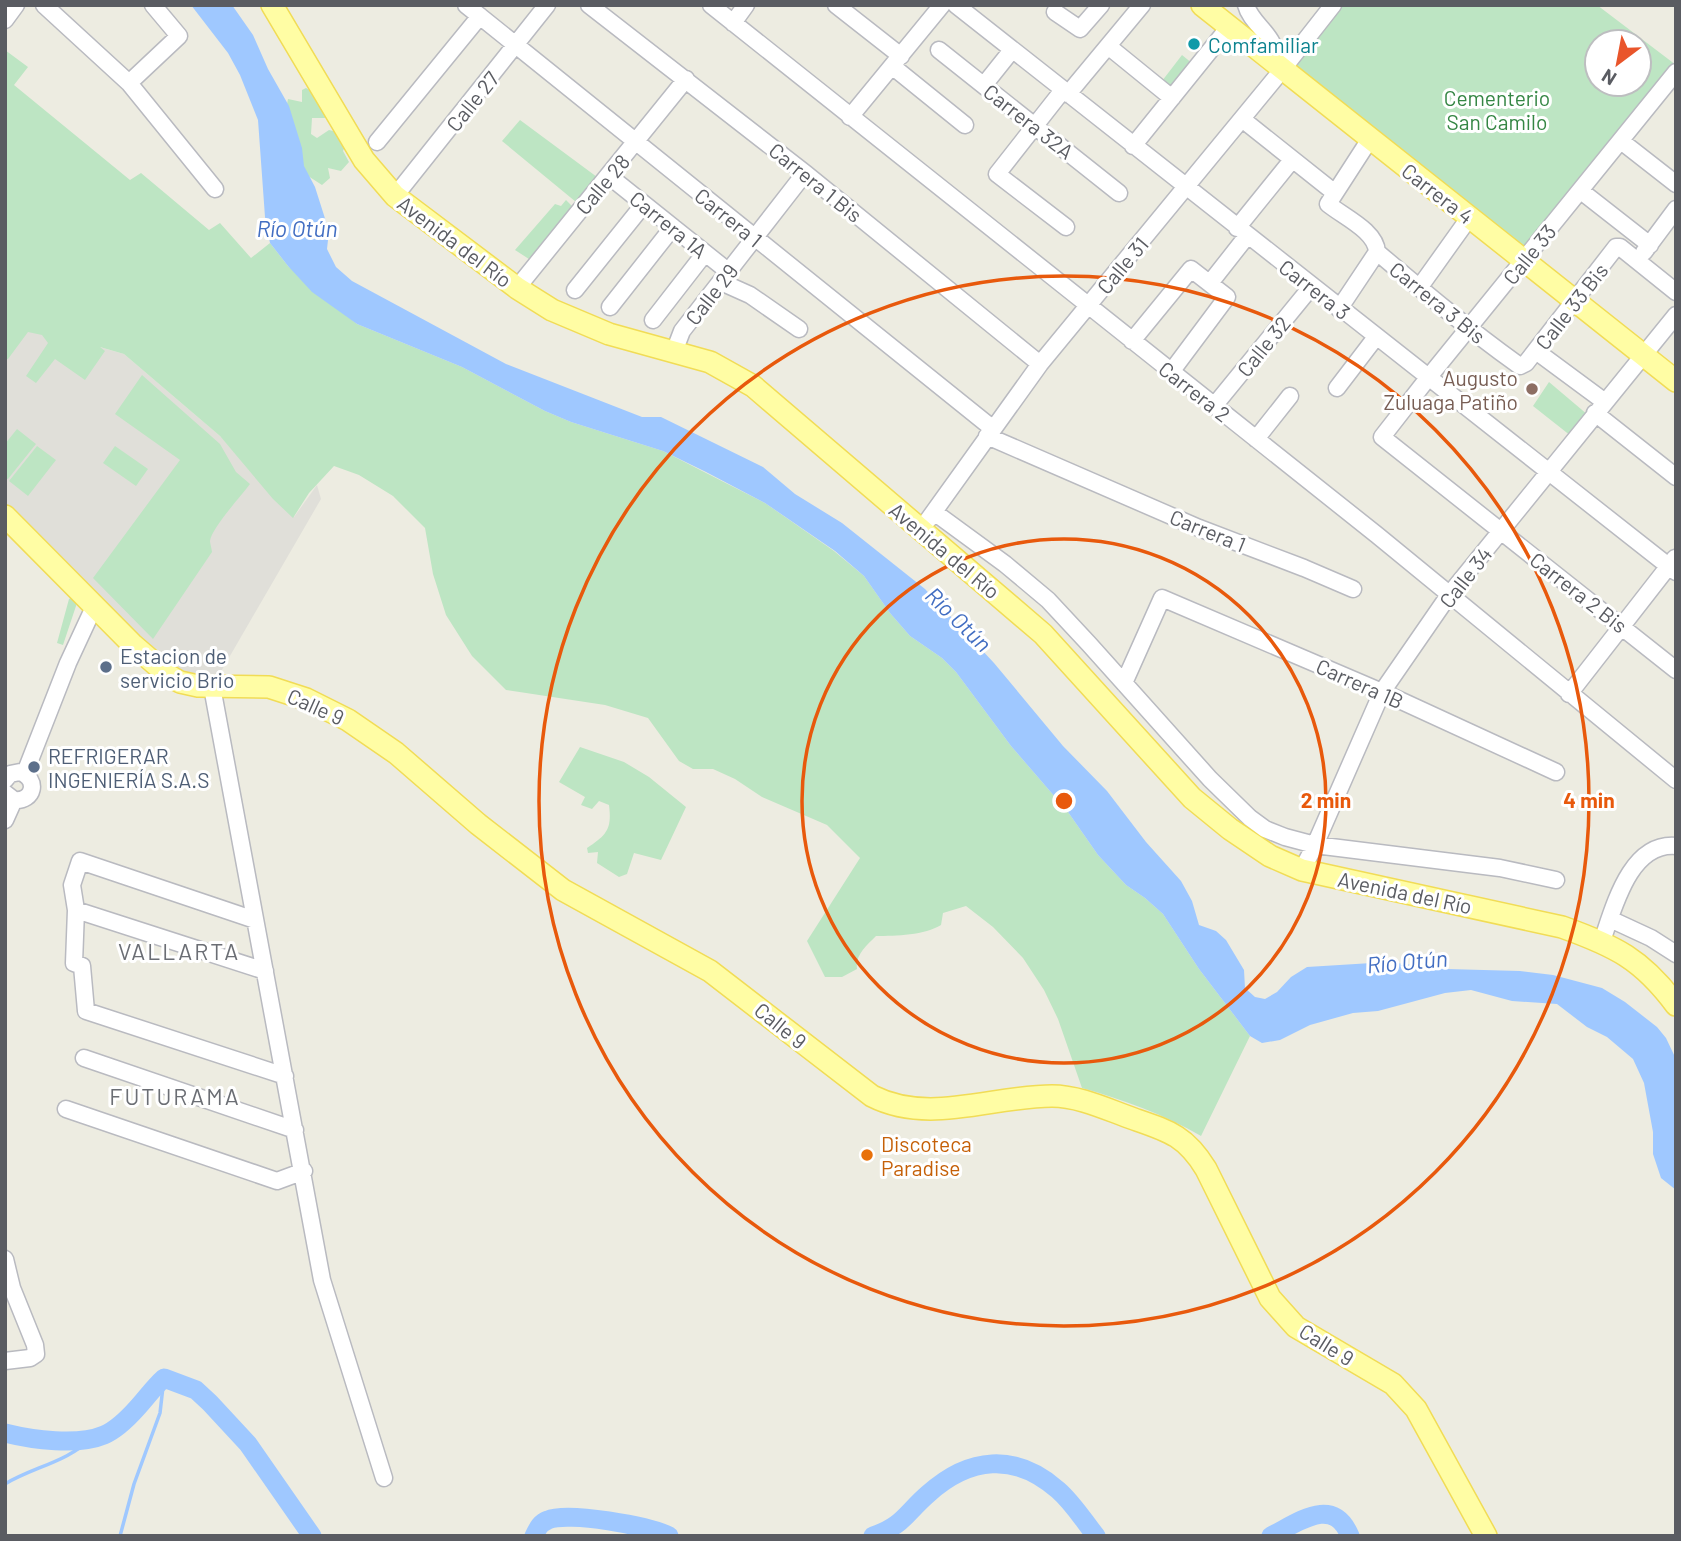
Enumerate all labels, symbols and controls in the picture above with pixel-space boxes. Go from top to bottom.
north arrow [1583,28,1653,98]
place label: Comfamiliar [1208,32,1319,57]
marker: Comfamiliar [1186,36,1202,52]
text: N [1597,65,1620,91]
street label: Calle 27 [440,66,504,136]
street label: Carrera 32A [979,78,1079,164]
park label: Cementerio San Camilo [1444,85,1550,134]
street label: Carrera 1 Bis [764,137,868,227]
street label: Calle 28 [570,149,634,219]
street label: Carrera 4 [1397,157,1479,229]
street label: Carrera 1 [690,182,768,252]
street label: Carrera 1A [625,185,713,263]
street label: Avenida del Río [393,190,517,292]
water label: Río Otún [256,214,338,242]
street label: Calle 33 [1497,219,1561,289]
street label: Calle 31 [1091,232,1153,298]
street label: Carrera 3 [1275,254,1355,324]
street label: Carrera 3 Bis [1385,256,1491,348]
street label: Calle 29 [679,258,743,330]
street label: Calle 33 Bis [1529,258,1613,354]
street label: Calle 32 [1231,311,1295,381]
street label: Carrera 2 [1154,355,1236,427]
place label: Augusto Zuluaga Patiño [1383,365,1518,414]
marker: Augusto Zuluaga Patiño [1524,381,1540,397]
street label: Avenida del Río [885,497,1005,603]
street label: Carrera 1 [1166,504,1250,556]
street label: Calle 34 [1433,541,1497,613]
street label: Carrera 2 Bis [1525,546,1633,638]
water label: Río Otún [920,581,998,657]
place label: Estacion de servicio Brio [120,643,234,692]
street label: Carrera 1B [1313,653,1407,713]
marker: Estacion de servicio Brio [98,659,114,675]
street label: Calle 9 [284,683,348,729]
place label: REFRIGERAR INGENIERÍA S.A.S [48,743,209,792]
marker: REFRIGERAR INGENIERÍA S.A.S [26,759,42,775]
text: 2 min [1301,787,1351,812]
text: 4 min [1563,787,1615,812]
centre of rings [1052,789,1076,813]
street label: Avenida del Río [1336,866,1474,918]
district label: VALLARTA [118,937,240,965]
water label: Río Otún [1365,944,1449,978]
street label: Calle 9 [750,997,812,1053]
district label: FUTURAMA [109,1082,241,1110]
place label: Discoteca Paradise [881,1131,972,1180]
marker: Discoteca Paradise [859,1147,875,1163]
street label: Calle 9 [1295,1318,1359,1370]

